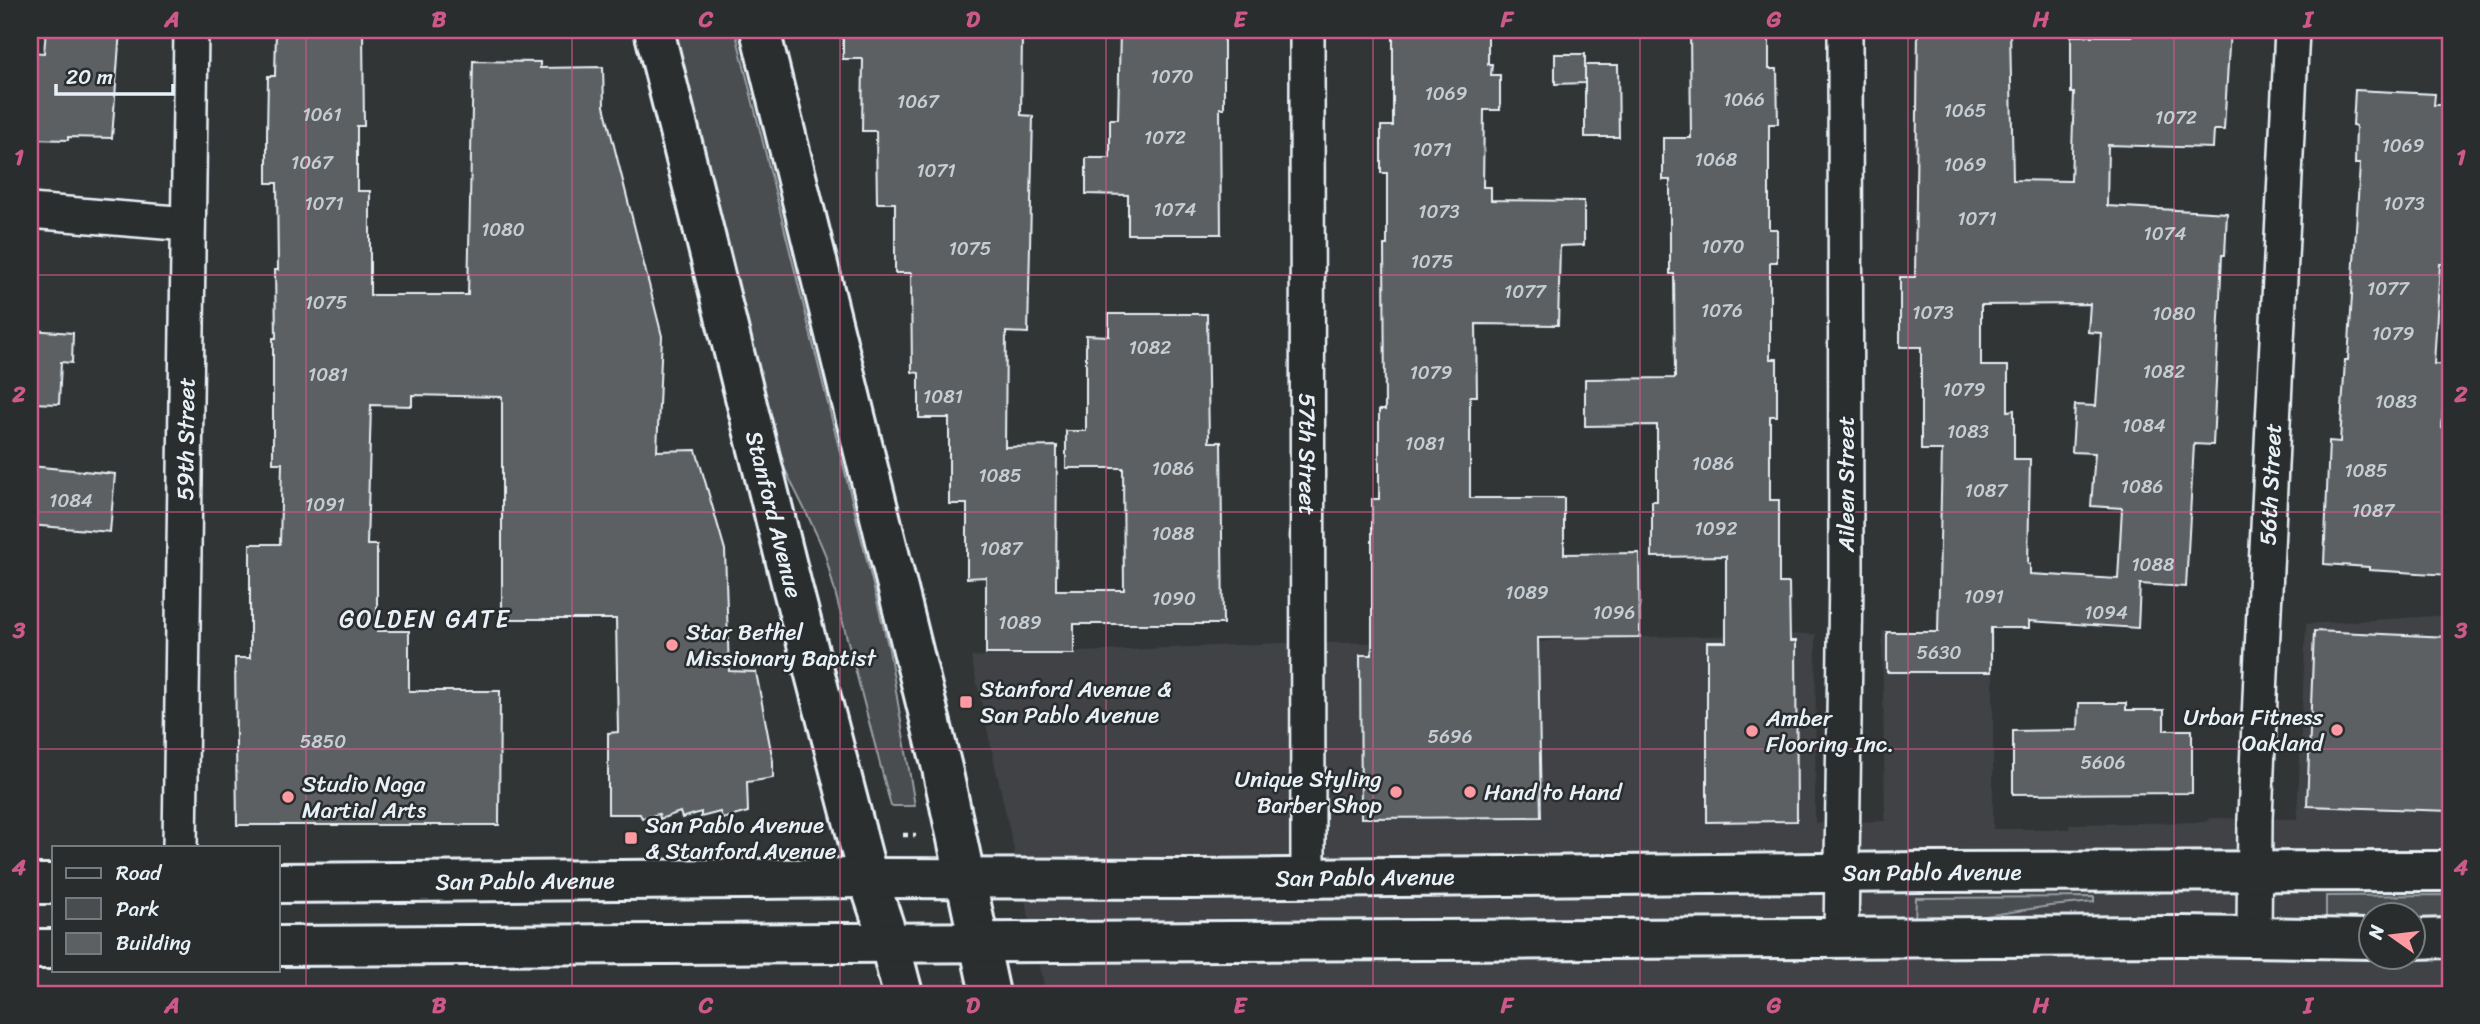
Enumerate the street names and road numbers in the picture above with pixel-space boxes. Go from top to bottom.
street label: 59th Street [164,377,207,501]
street label: 57th Street [1287,393,1328,515]
street label: Aileen Street [1826,416,1867,553]
street label: 56th Street [2247,422,2294,546]
street label: Stanford Avenue [734,426,815,603]
street label: San Pablo Avenue [1842,851,2022,893]
street label: San Pablo Avenue [1275,856,1455,899]
street label: San Pablo Avenue [435,860,615,902]

